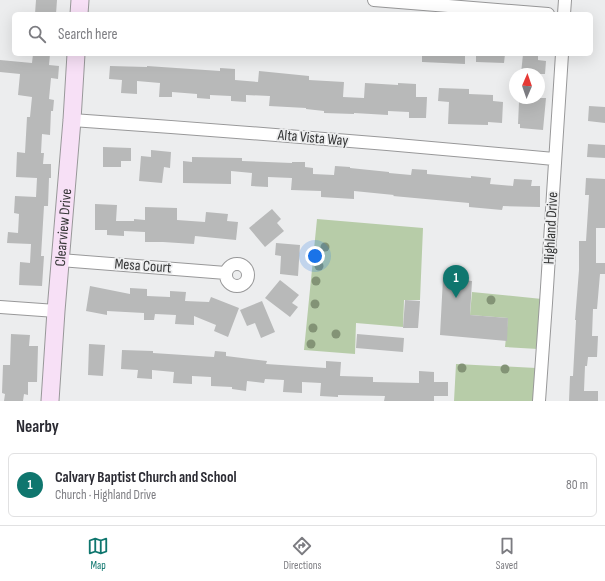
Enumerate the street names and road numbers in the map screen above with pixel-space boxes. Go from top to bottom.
street label: Alta Vista Way [276,125,349,151]
street label: Clearview Drive [50,188,76,267]
street label: Highland Drive [540,191,562,265]
street label: Mesa Court [114,255,173,277]

